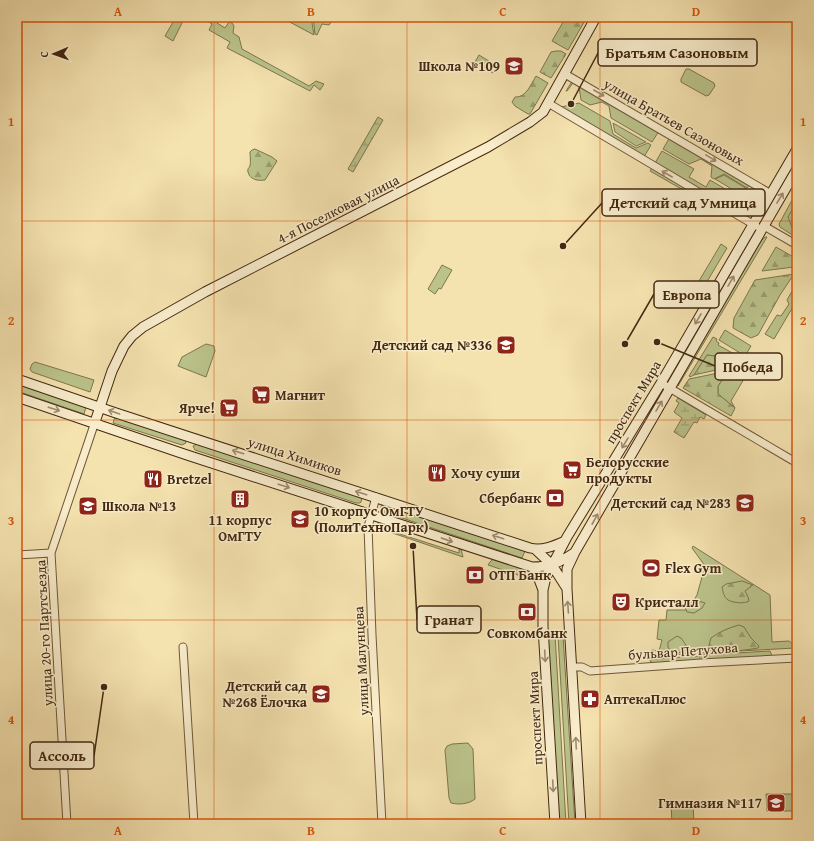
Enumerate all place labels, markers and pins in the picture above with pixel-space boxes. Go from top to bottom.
callout: Братьям Сазоновым [598,39,757,66]
school or university icon: Школа №109 [503,55,525,77]
place label: Школа №109 [418,56,500,76]
callout: Детский сад Умница [602,189,765,216]
callout: Европа [654,281,719,308]
school or university icon: Детский сад №336 [495,334,517,356]
place label: Детский сад №336 [371,335,492,355]
callout: Победа [715,353,782,380]
supermarket icon: Магнит [250,384,272,406]
place label: Магнит [275,385,326,405]
supermarket icon: Ярче! [218,397,240,419]
place label: Ярче! [178,398,215,418]
place label: Белорусские продукты [586,452,669,488]
supermarket icon: Белорусские продукты [561,459,583,481]
restaurant icon: Хочу суши [426,462,448,484]
place label: Хочу суши [451,463,520,483]
restaurant icon: Bretzel [142,468,164,490]
place label: Bretzel [167,469,213,489]
bank icon: Сбербанк [544,487,566,509]
building icon: 11 корпус ОмГТУ [229,488,251,510]
place label: Сбербанк [479,488,542,508]
school or university icon: Детский сад №283 [734,492,756,514]
place label: Детский сад №283 [610,493,731,513]
school or university icon: Школа №13 [77,495,99,517]
place label: Школа №13 [102,496,176,516]
place label: 10 корпус ОмГТУ (ПолиТехноПарк) [314,501,429,537]
school or university icon: 10 корпус ОмГТУ (ПолиТехноПарк) [289,508,311,530]
place label: 11 корпус ОмГТУ [208,510,272,546]
sports icon: Flex Gym [640,557,662,579]
place label: Flex Gym [665,558,721,578]
bank icon: ОТП Банк [464,564,486,586]
place label: ОТП Банк [489,565,552,585]
theatre icon: Кристалл [610,591,632,613]
place label: Кристалл [635,592,699,612]
bank icon: Совкомбанк [516,601,538,623]
callout: Гранат [417,606,481,633]
place label: Совкомбанк [487,623,568,643]
place label: Детский сад №268 Ёлочка [222,676,308,712]
school or university icon: Детский сад №268 Ёлочка [310,683,332,705]
pharmacy icon: АптекаПлюс [579,688,601,710]
place label: АптекаПлюс [604,689,687,709]
callout: Ассоль [30,742,94,769]
school or university icon: Гимназия №117 [765,792,787,814]
place label: Гимназия №117 [658,793,762,813]

